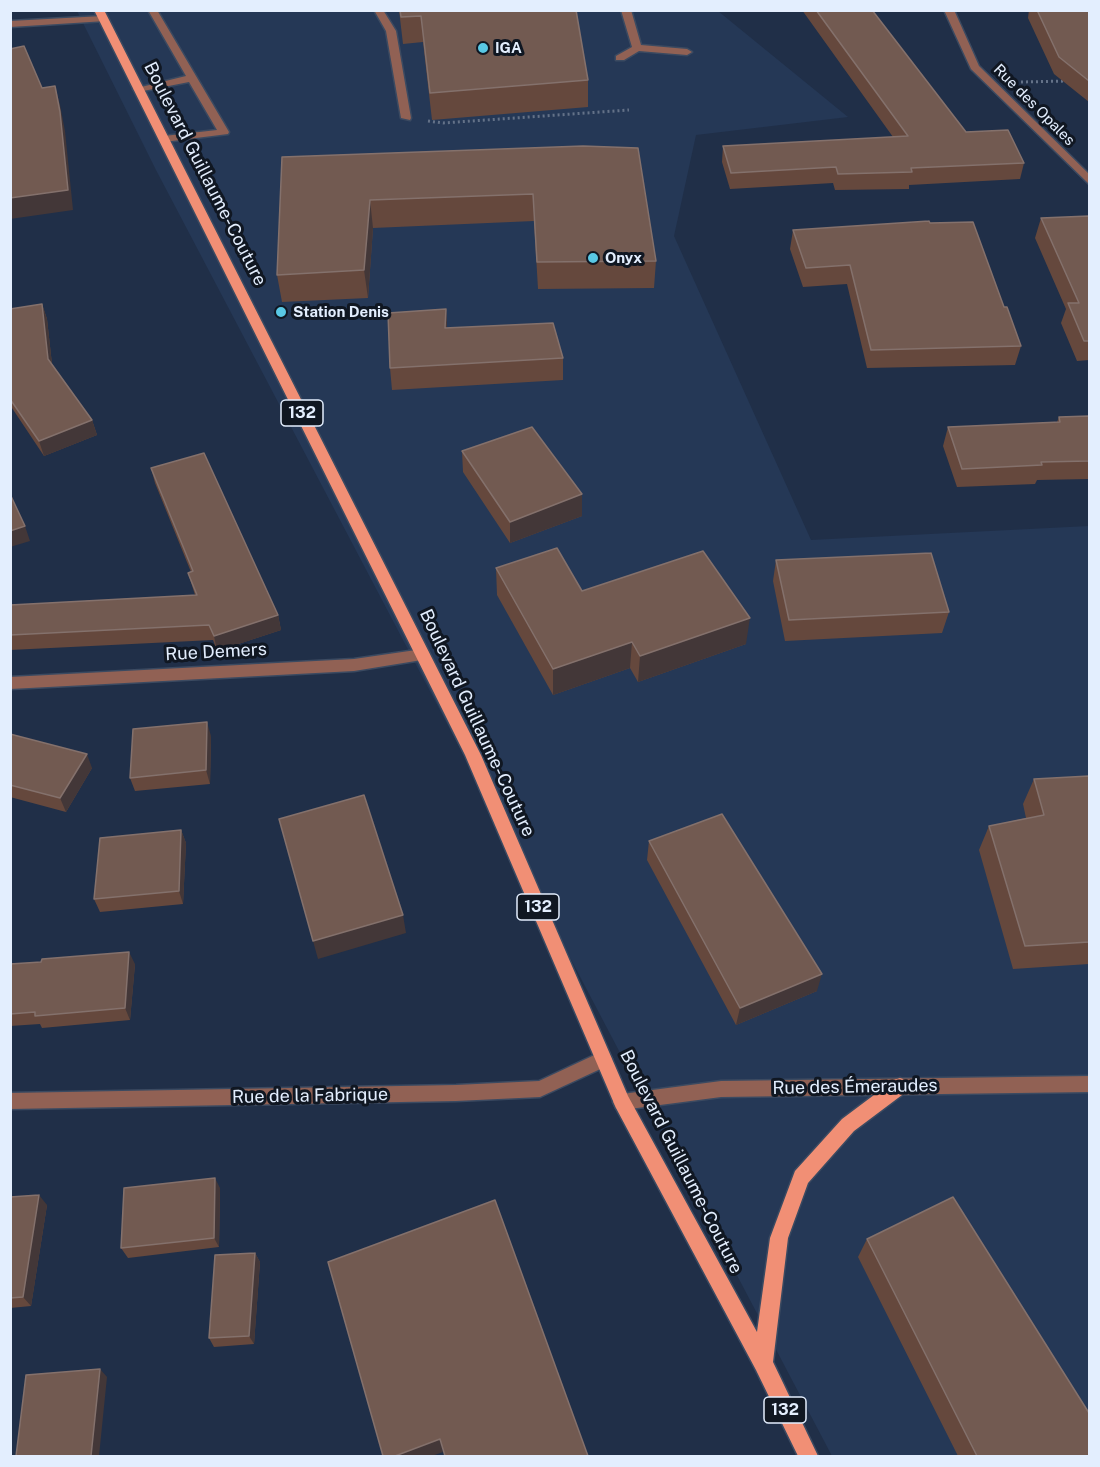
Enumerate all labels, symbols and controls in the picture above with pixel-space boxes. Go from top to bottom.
place label: IGA [495,39,522,57]
marker: IGA [476,41,490,55]
street label: Boulevard Guillaume-Couture [139,58,271,290]
street label: Rue des Opales [990,61,1078,149]
place label: Onyx [605,249,642,267]
marker: Onyx [586,251,600,265]
place label: Station Denis [293,303,389,321]
marker: Station Denis [274,305,288,319]
road number: 132 [281,400,323,426]
street label: Boulevard Guillaume-Couture [415,606,539,840]
street label: Rue Demers [165,639,267,665]
road number: 132 [517,894,559,920]
street label: Boulevard Guillaume-Couture [615,1046,747,1278]
street label: Rue des Émeraudes [772,1075,938,1099]
street label: Rue de la Fabrique [232,1084,388,1108]
road number: 132 [764,1397,806,1423]

